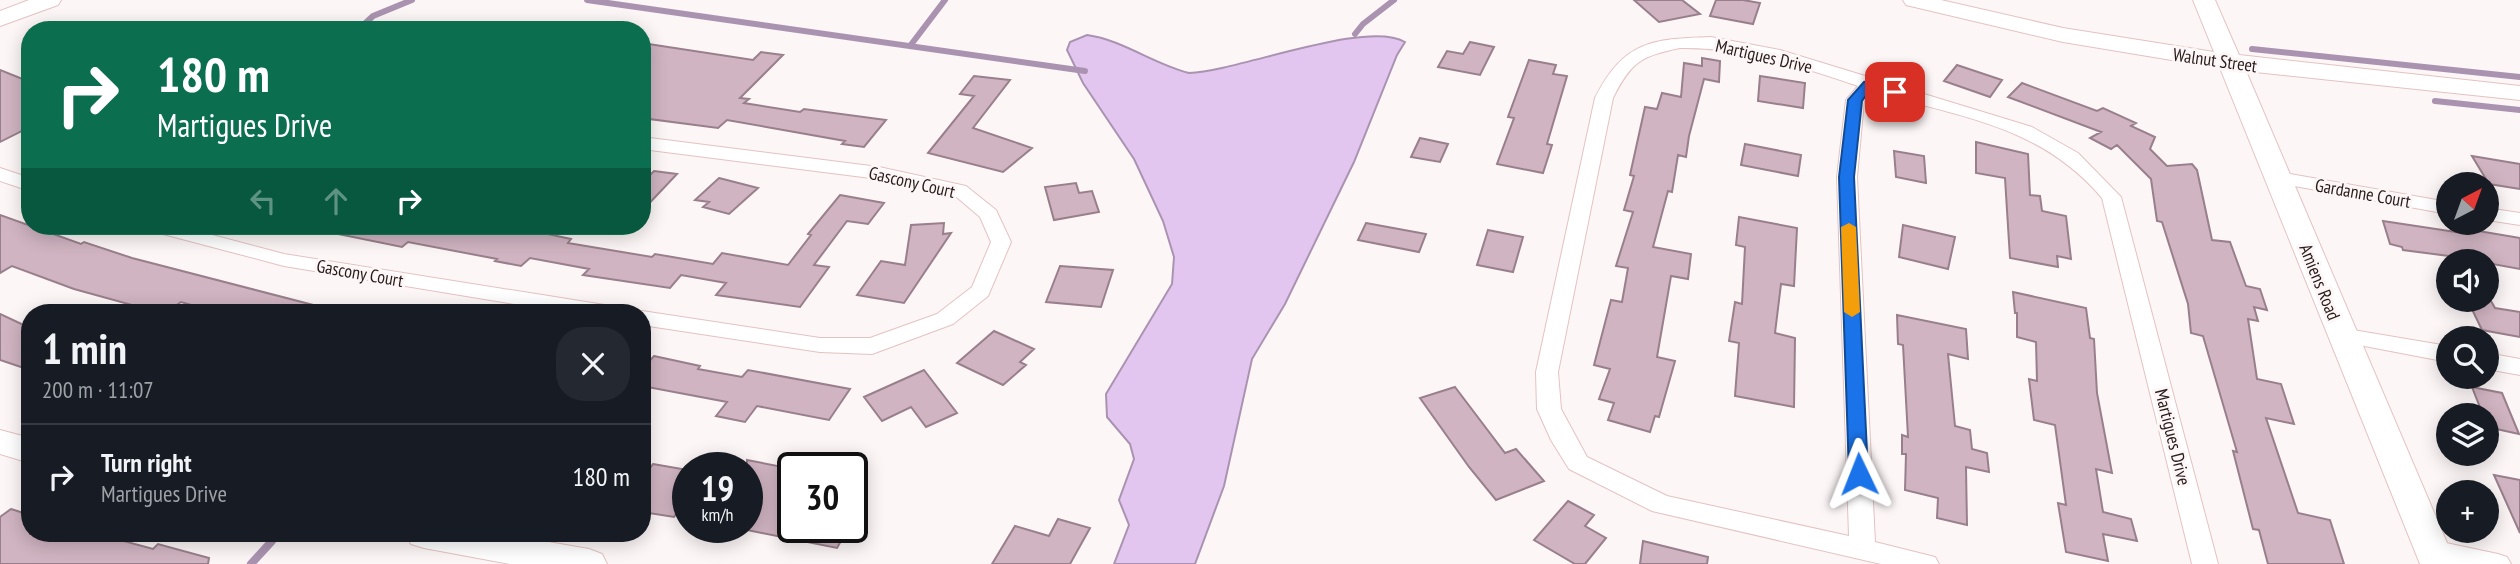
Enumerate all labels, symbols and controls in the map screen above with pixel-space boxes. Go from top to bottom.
street label: Martigues Drive [1713,34,1815,78]
text: 180 m [157,42,270,106]
street label: Walnut Street [2171,43,2259,77]
icon: right [42,49,133,140]
pin [1865,62,1925,122]
icon: arrive [1876,73,1914,111]
text: Martigues Drive [157,104,332,146]
street label: Gascony Court [867,161,957,203]
north arrow [2436,172,2499,234]
map controls [2436,172,2499,543]
street label: Gardanne Court [2313,173,2413,213]
icon: left [244,182,282,220]
icon: ahead [317,182,355,220]
icon: right [390,182,428,220]
street label: Amiens Road [2294,241,2346,323]
button: sound [2436,249,2499,312]
street label: Gascony Court [315,254,405,292]
text: 1 min [42,321,127,376]
button: search [2436,326,2499,389]
button: close [556,327,630,401]
text: 200 m · 11:07 [42,375,154,404]
street label: Martigues Drive [2150,386,2196,488]
button: layers [2436,403,2499,466]
position arrow [1822,437,1896,511]
text: Turn right [101,446,192,479]
speed limit sign: 30 [777,452,868,543]
icon: right [42,458,80,496]
text: 180 m [572,460,630,493]
text: 19 [701,465,734,511]
text: Martigues Drive [101,479,227,508]
button: + [2436,480,2499,543]
text: km/h [702,503,733,526]

